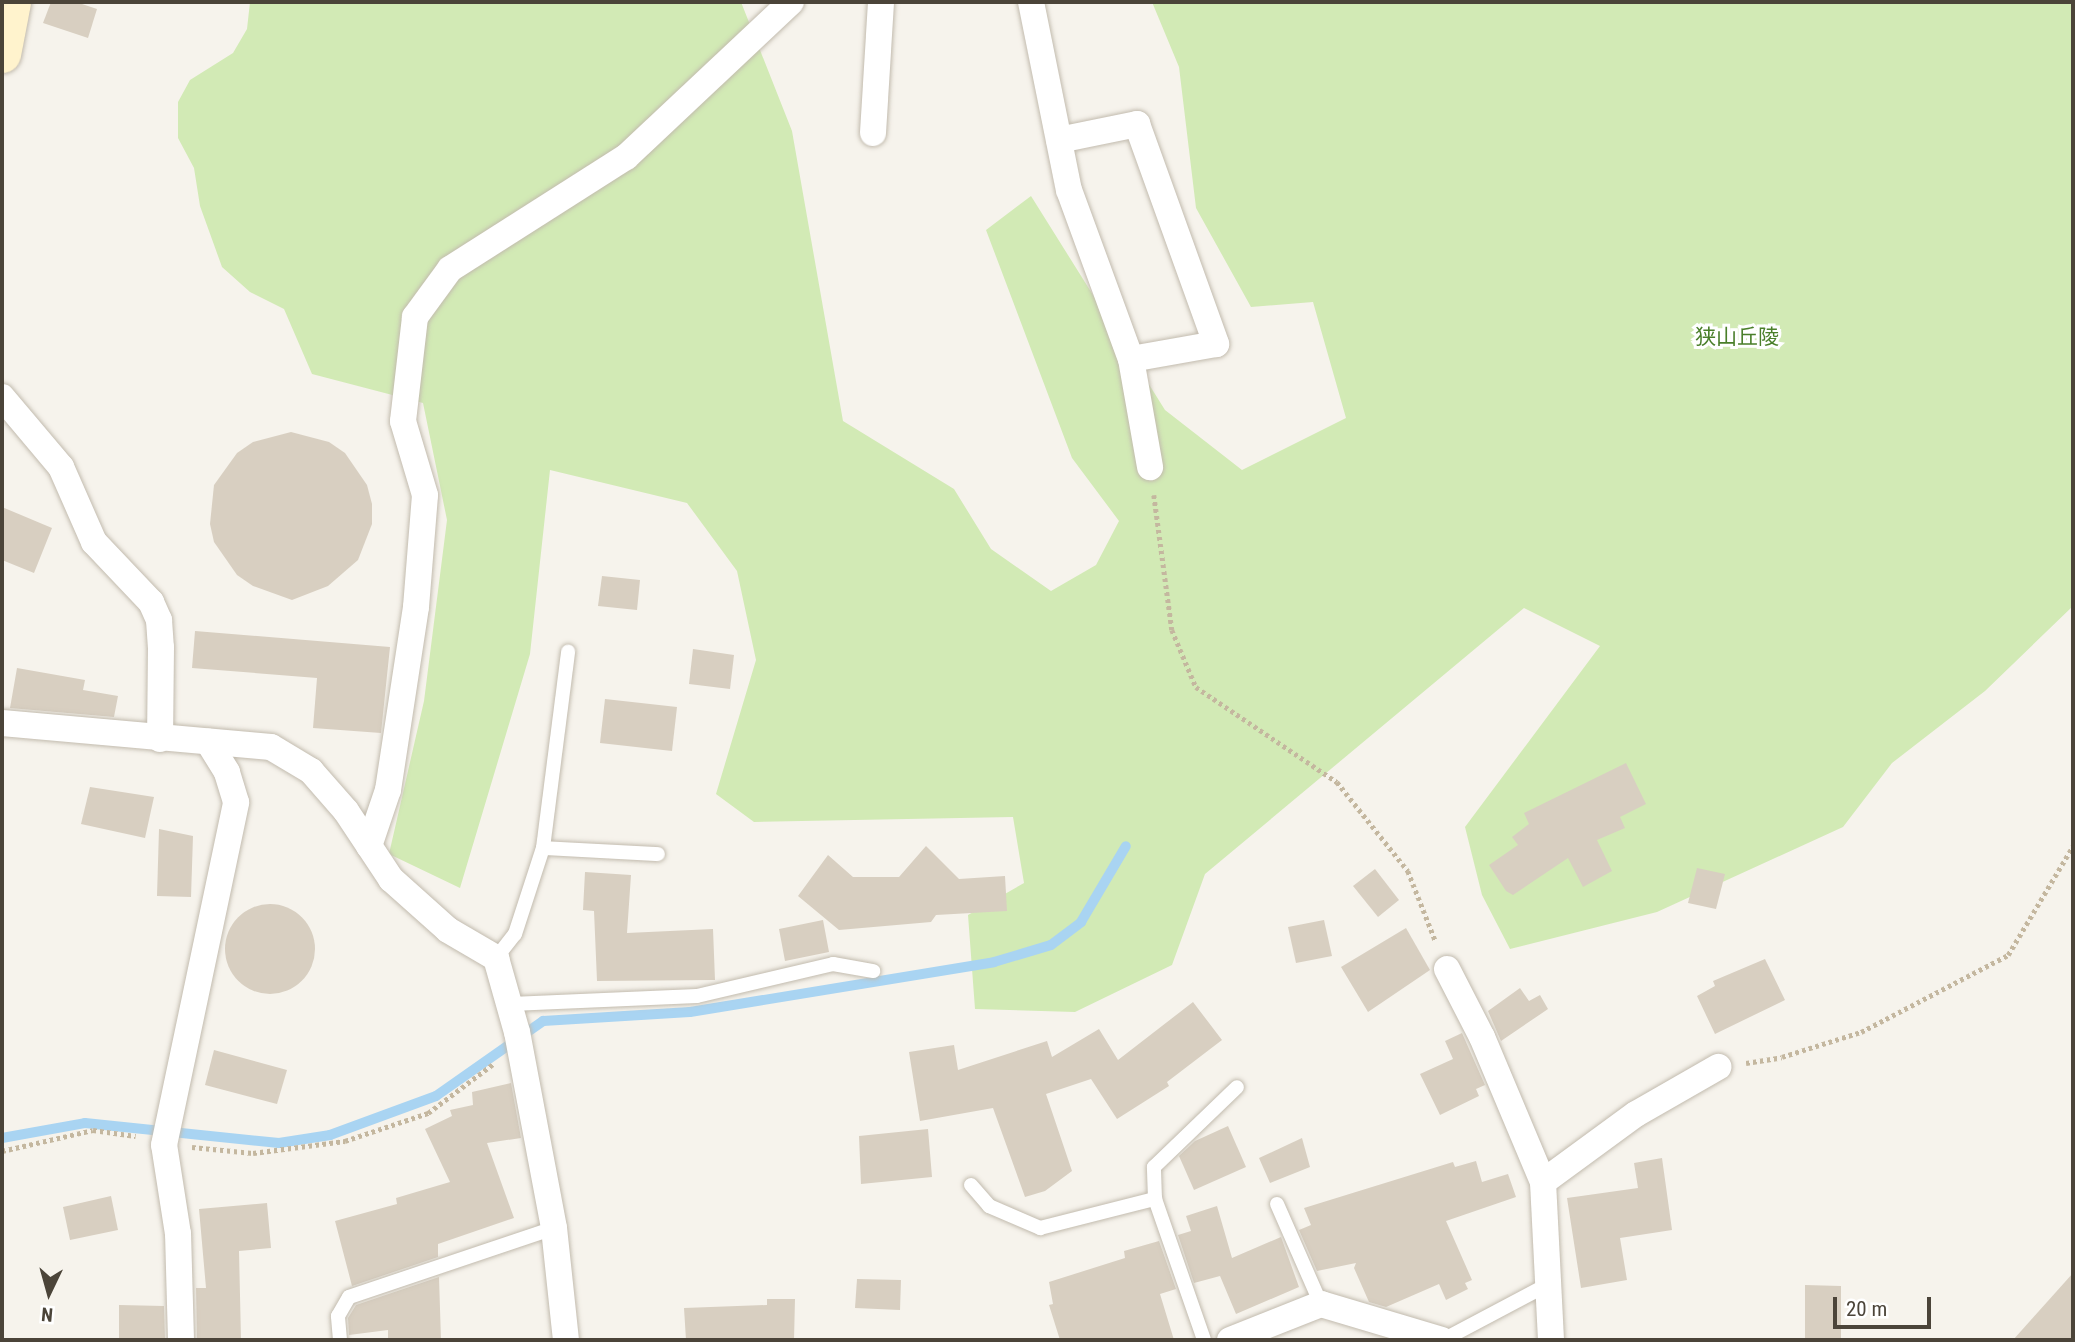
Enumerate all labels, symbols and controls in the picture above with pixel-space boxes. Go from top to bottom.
park label: 狭山丘陵 [1695,324,1779,350]
north arrow [14,1258,84,1328]
scale bar [1837,1282,1935,1326]
text: 20 m [1846,1297,1887,1321]
text: N [40,1302,54,1326]

